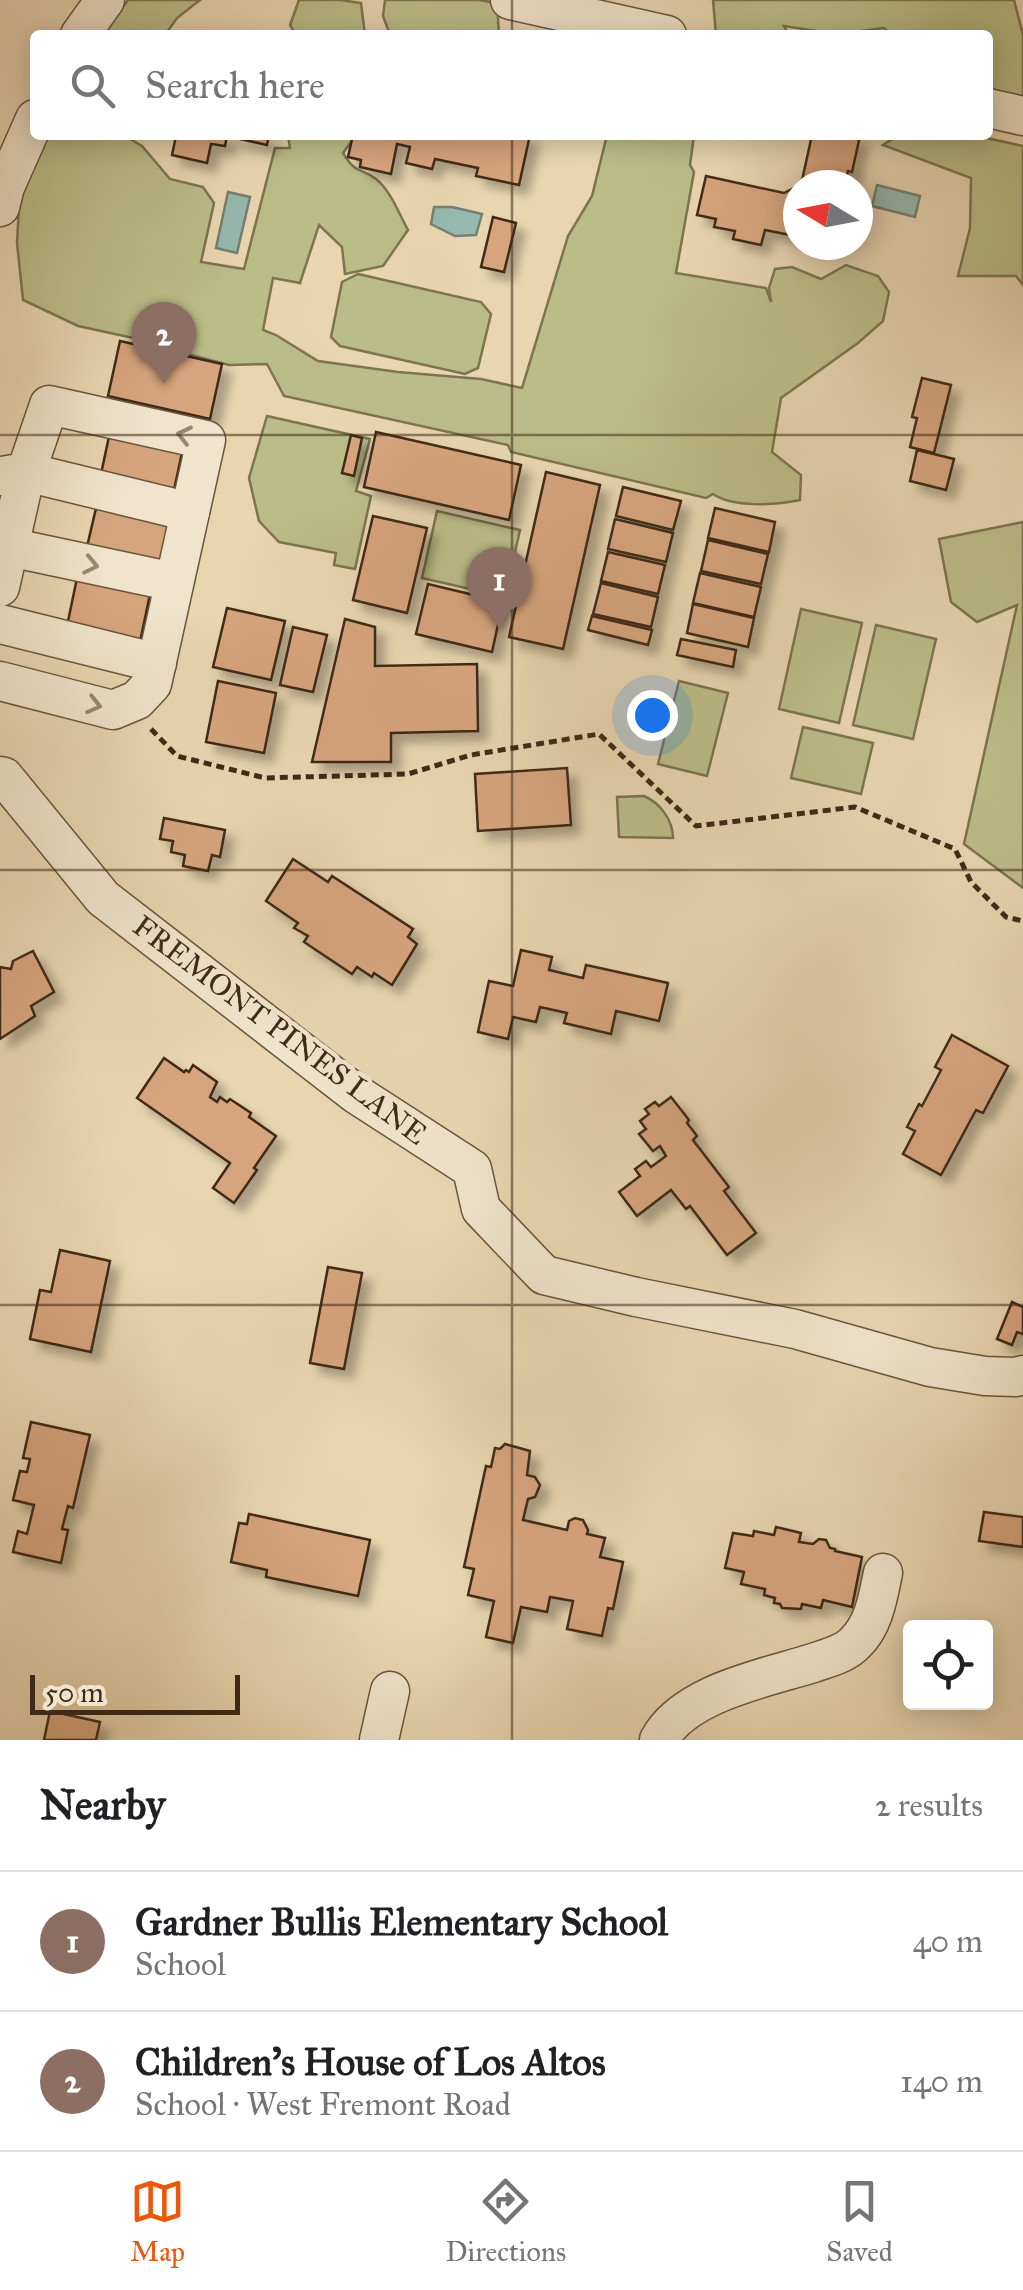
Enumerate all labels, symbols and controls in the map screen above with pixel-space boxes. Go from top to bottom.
search box [30,30,993,140]
icon: search [65,58,120,113]
text: Search here [145,62,325,108]
north arrow [783,170,873,260]
pin: 2 [132,302,196,384]
one-way arrow [176,426,193,447]
pin: 1 [466,546,532,629]
one-way arrow [83,553,100,574]
your location [627,690,678,741]
one-way arrow [85,694,102,715]
street label: FREMONT PINES LANE [126,908,434,1152]
map controls [903,1620,993,1710]
button: locate [903,1620,993,1710]
scale bar [30,1670,240,1714]
text: 50 m [45,1675,104,1710]
text: Nearby [40,1779,165,1831]
text: 2 results [875,1786,983,1825]
text: Gardner Bullis Elementary School [135,1899,668,1945]
text: 1 [66,1922,79,1961]
text: 40 m [913,1922,983,1961]
text: School [135,1945,226,1984]
text: Children's House of Los Altos [135,2039,606,2085]
text: 2 [65,2062,80,2101]
text: 140 m [900,2062,983,2101]
text: School · West Fremont Road [135,2085,511,2124]
tab: Map [130,2174,185,2269]
tab: Directions [445,2174,566,2269]
tab: Saved [826,2174,893,2269]

